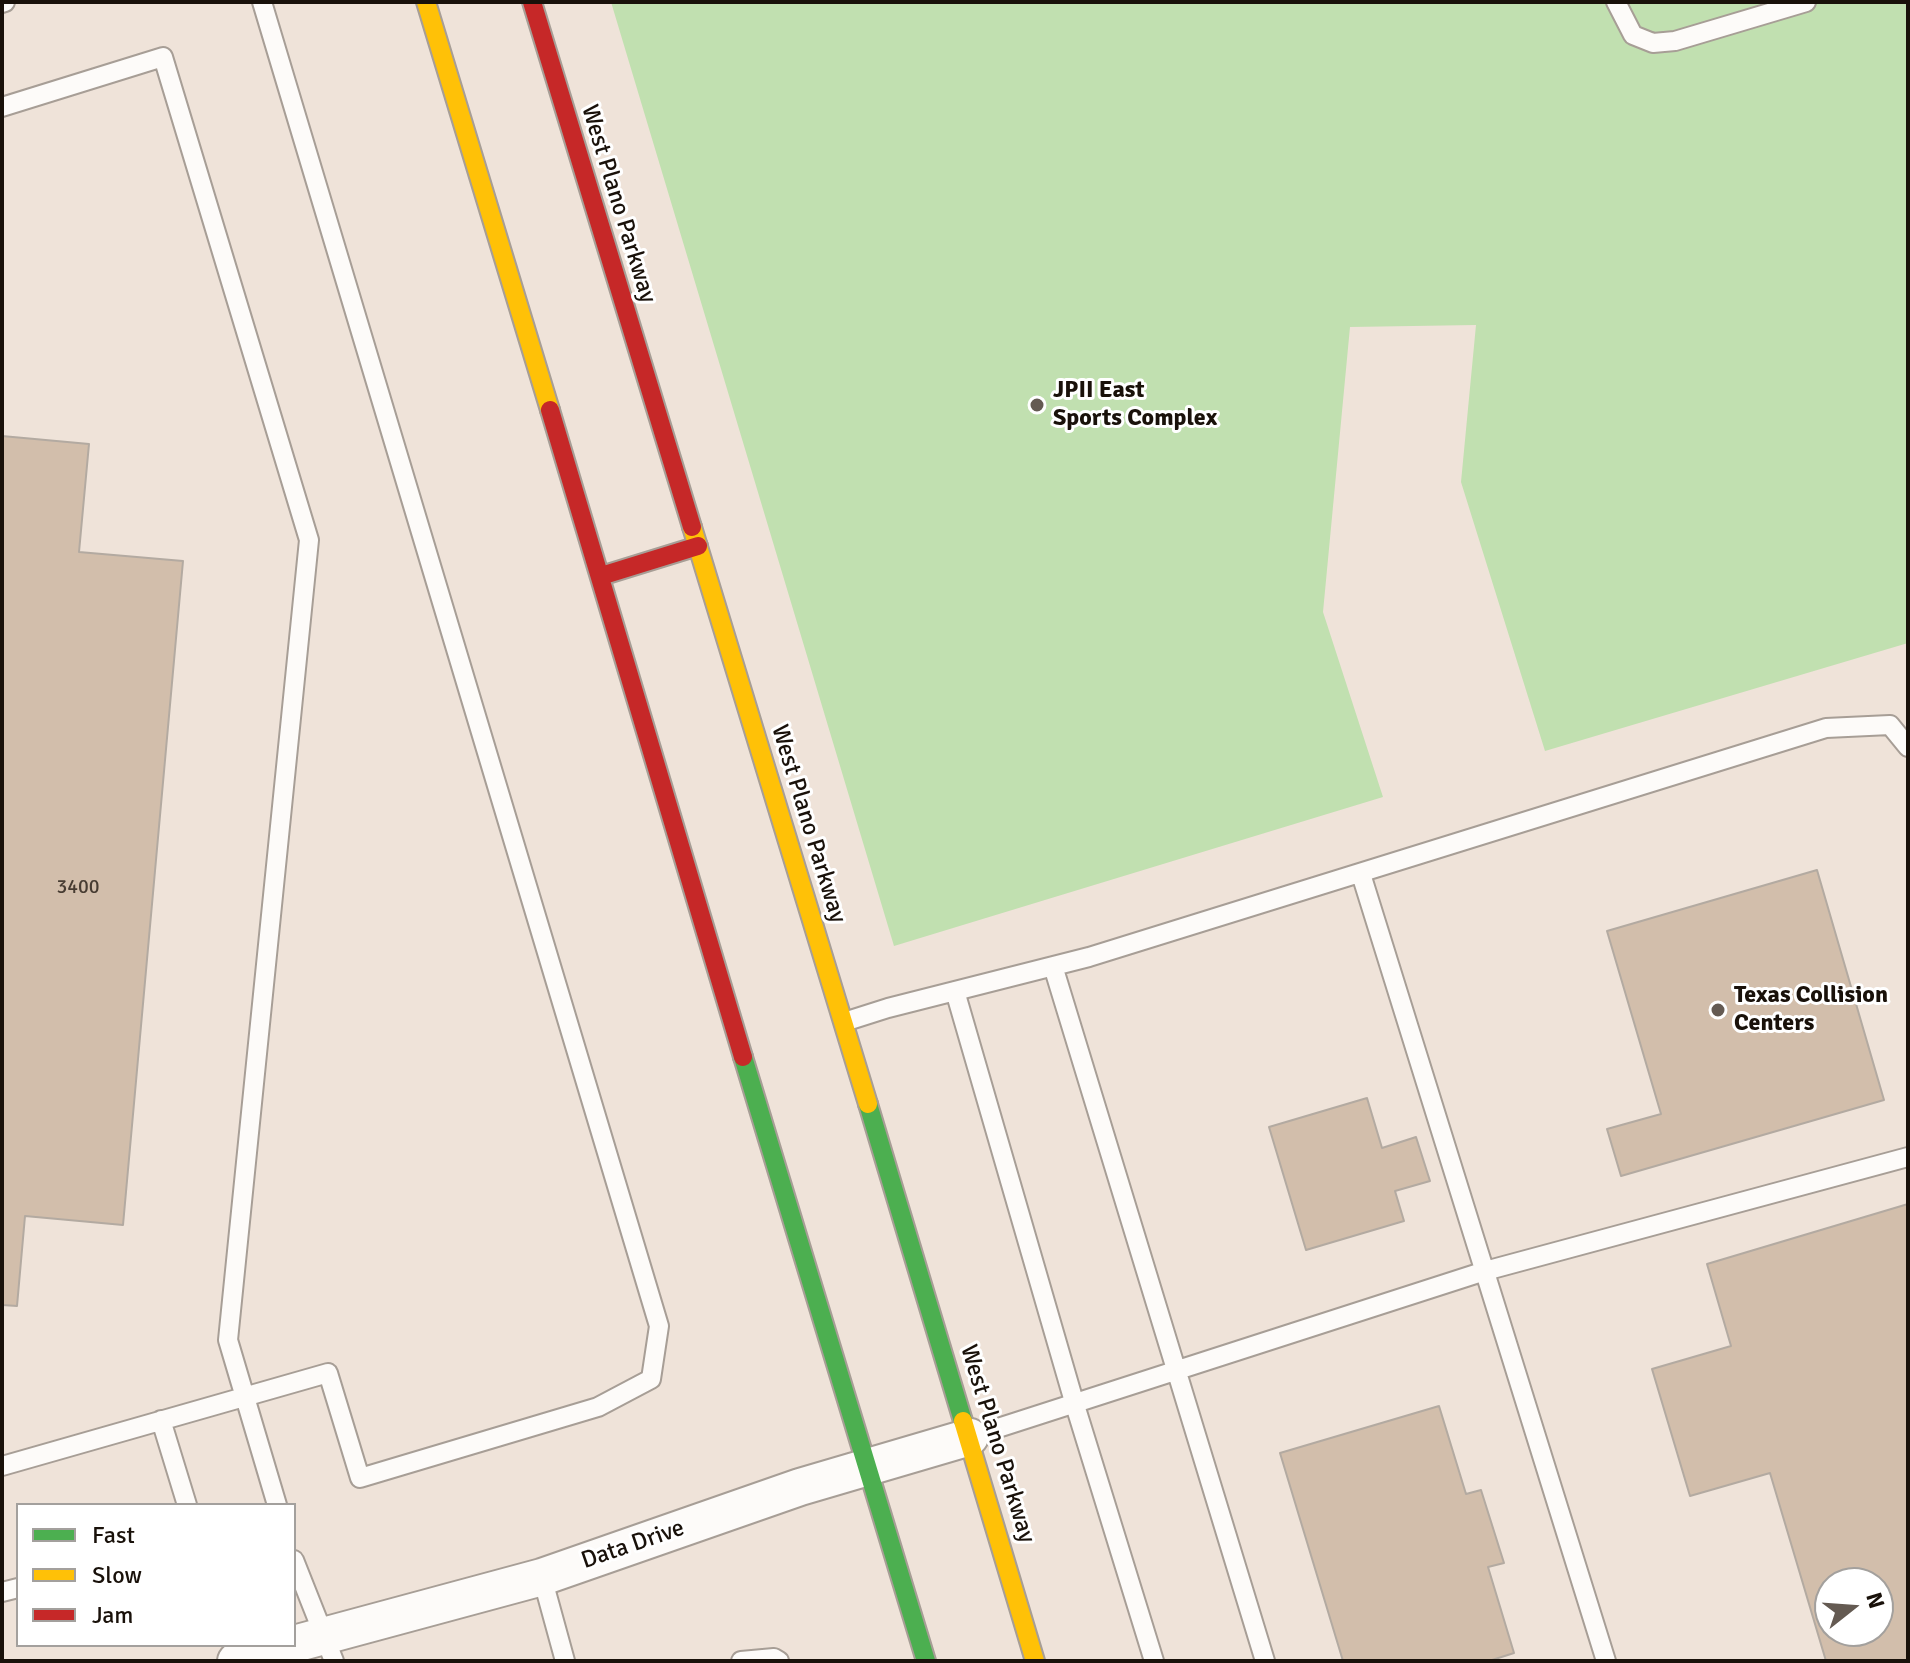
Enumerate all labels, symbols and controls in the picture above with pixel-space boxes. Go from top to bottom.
street label: West Plano Parkway [574,101,662,307]
place label: JPII East Sports Complex [1053,377,1217,433]
marker: JPII East Sports Complex [1028,396,1046,414]
street label: West Plano Parkway [764,721,852,927]
house number: 3400 [56,876,100,900]
place label: Texas Collision Centers [1734,982,1888,1038]
marker: Texas Collision Centers [1709,1001,1727,1019]
street label: West Plano Parkway [953,1341,1041,1547]
legend [16,1503,296,1647]
street label: Data Drive [578,1514,688,1576]
text: Fast [92,1520,135,1550]
text: Slow [92,1560,142,1590]
north arrow [1814,1567,1894,1647]
text: N [1860,1589,1891,1612]
text: Jam [92,1600,133,1630]

